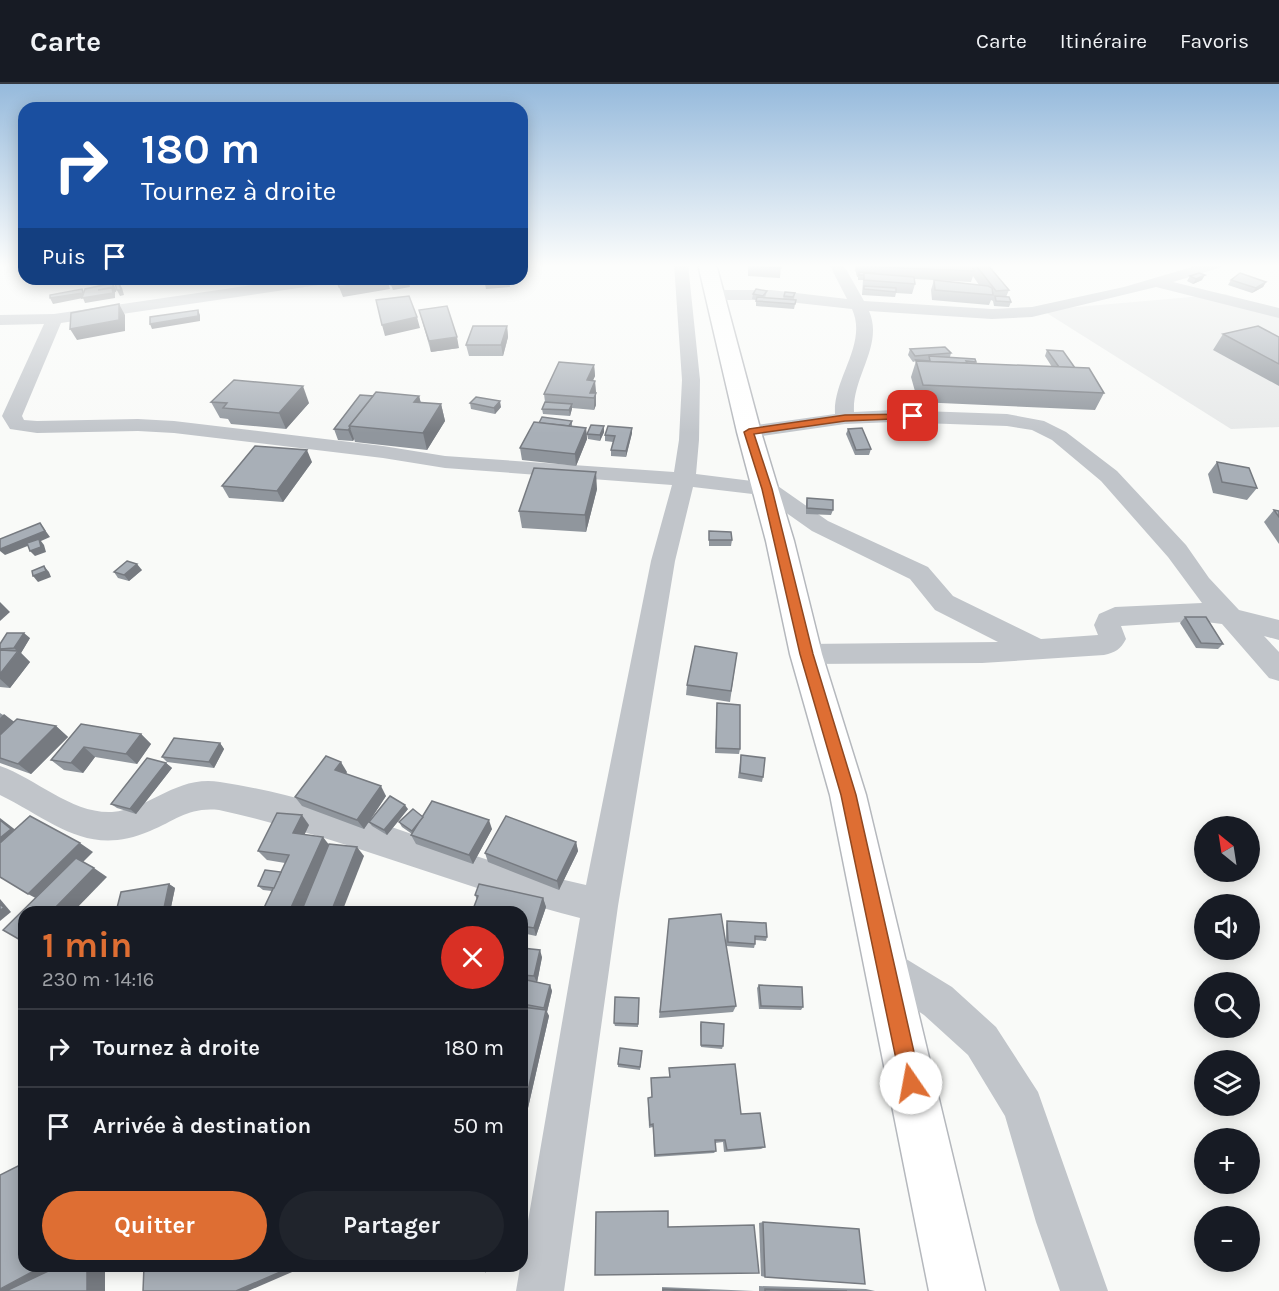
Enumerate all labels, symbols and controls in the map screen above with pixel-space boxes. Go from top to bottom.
text: Carte [30,25,101,58]
text: Carte [976,29,1027,53]
text: Itinéraire [1060,29,1147,53]
text: Favoris [1180,29,1249,53]
text: 180 m [141,124,260,174]
icon: right [42,126,120,204]
text: Tournez à droite [141,175,336,207]
icon: arrive [98,240,131,273]
text: Puis [42,244,86,270]
pin [887,390,938,441]
icon: arrive [896,399,929,432]
north arrow [1194,816,1260,882]
map controls [1194,816,1260,1272]
button: sound [1194,894,1260,960]
text: 1 min [42,924,132,966]
button: close [441,926,504,989]
text: 230 m · 14:16 [42,968,154,991]
button: search [1194,972,1260,1038]
icon: right [42,1032,75,1065]
text: Tournez à droite [93,1035,260,1061]
text: 180 m [444,1035,504,1061]
button: layers [1194,1050,1260,1116]
position arrow [879,1051,943,1115]
icon: arrive [42,1110,75,1143]
text: Arrivée à destination [93,1113,311,1139]
text: 50 m [453,1113,504,1139]
button: + [1194,1128,1260,1194]
button: Quitter [42,1191,267,1260]
button: Partager [279,1191,504,1260]
button: − [1194,1206,1260,1272]

